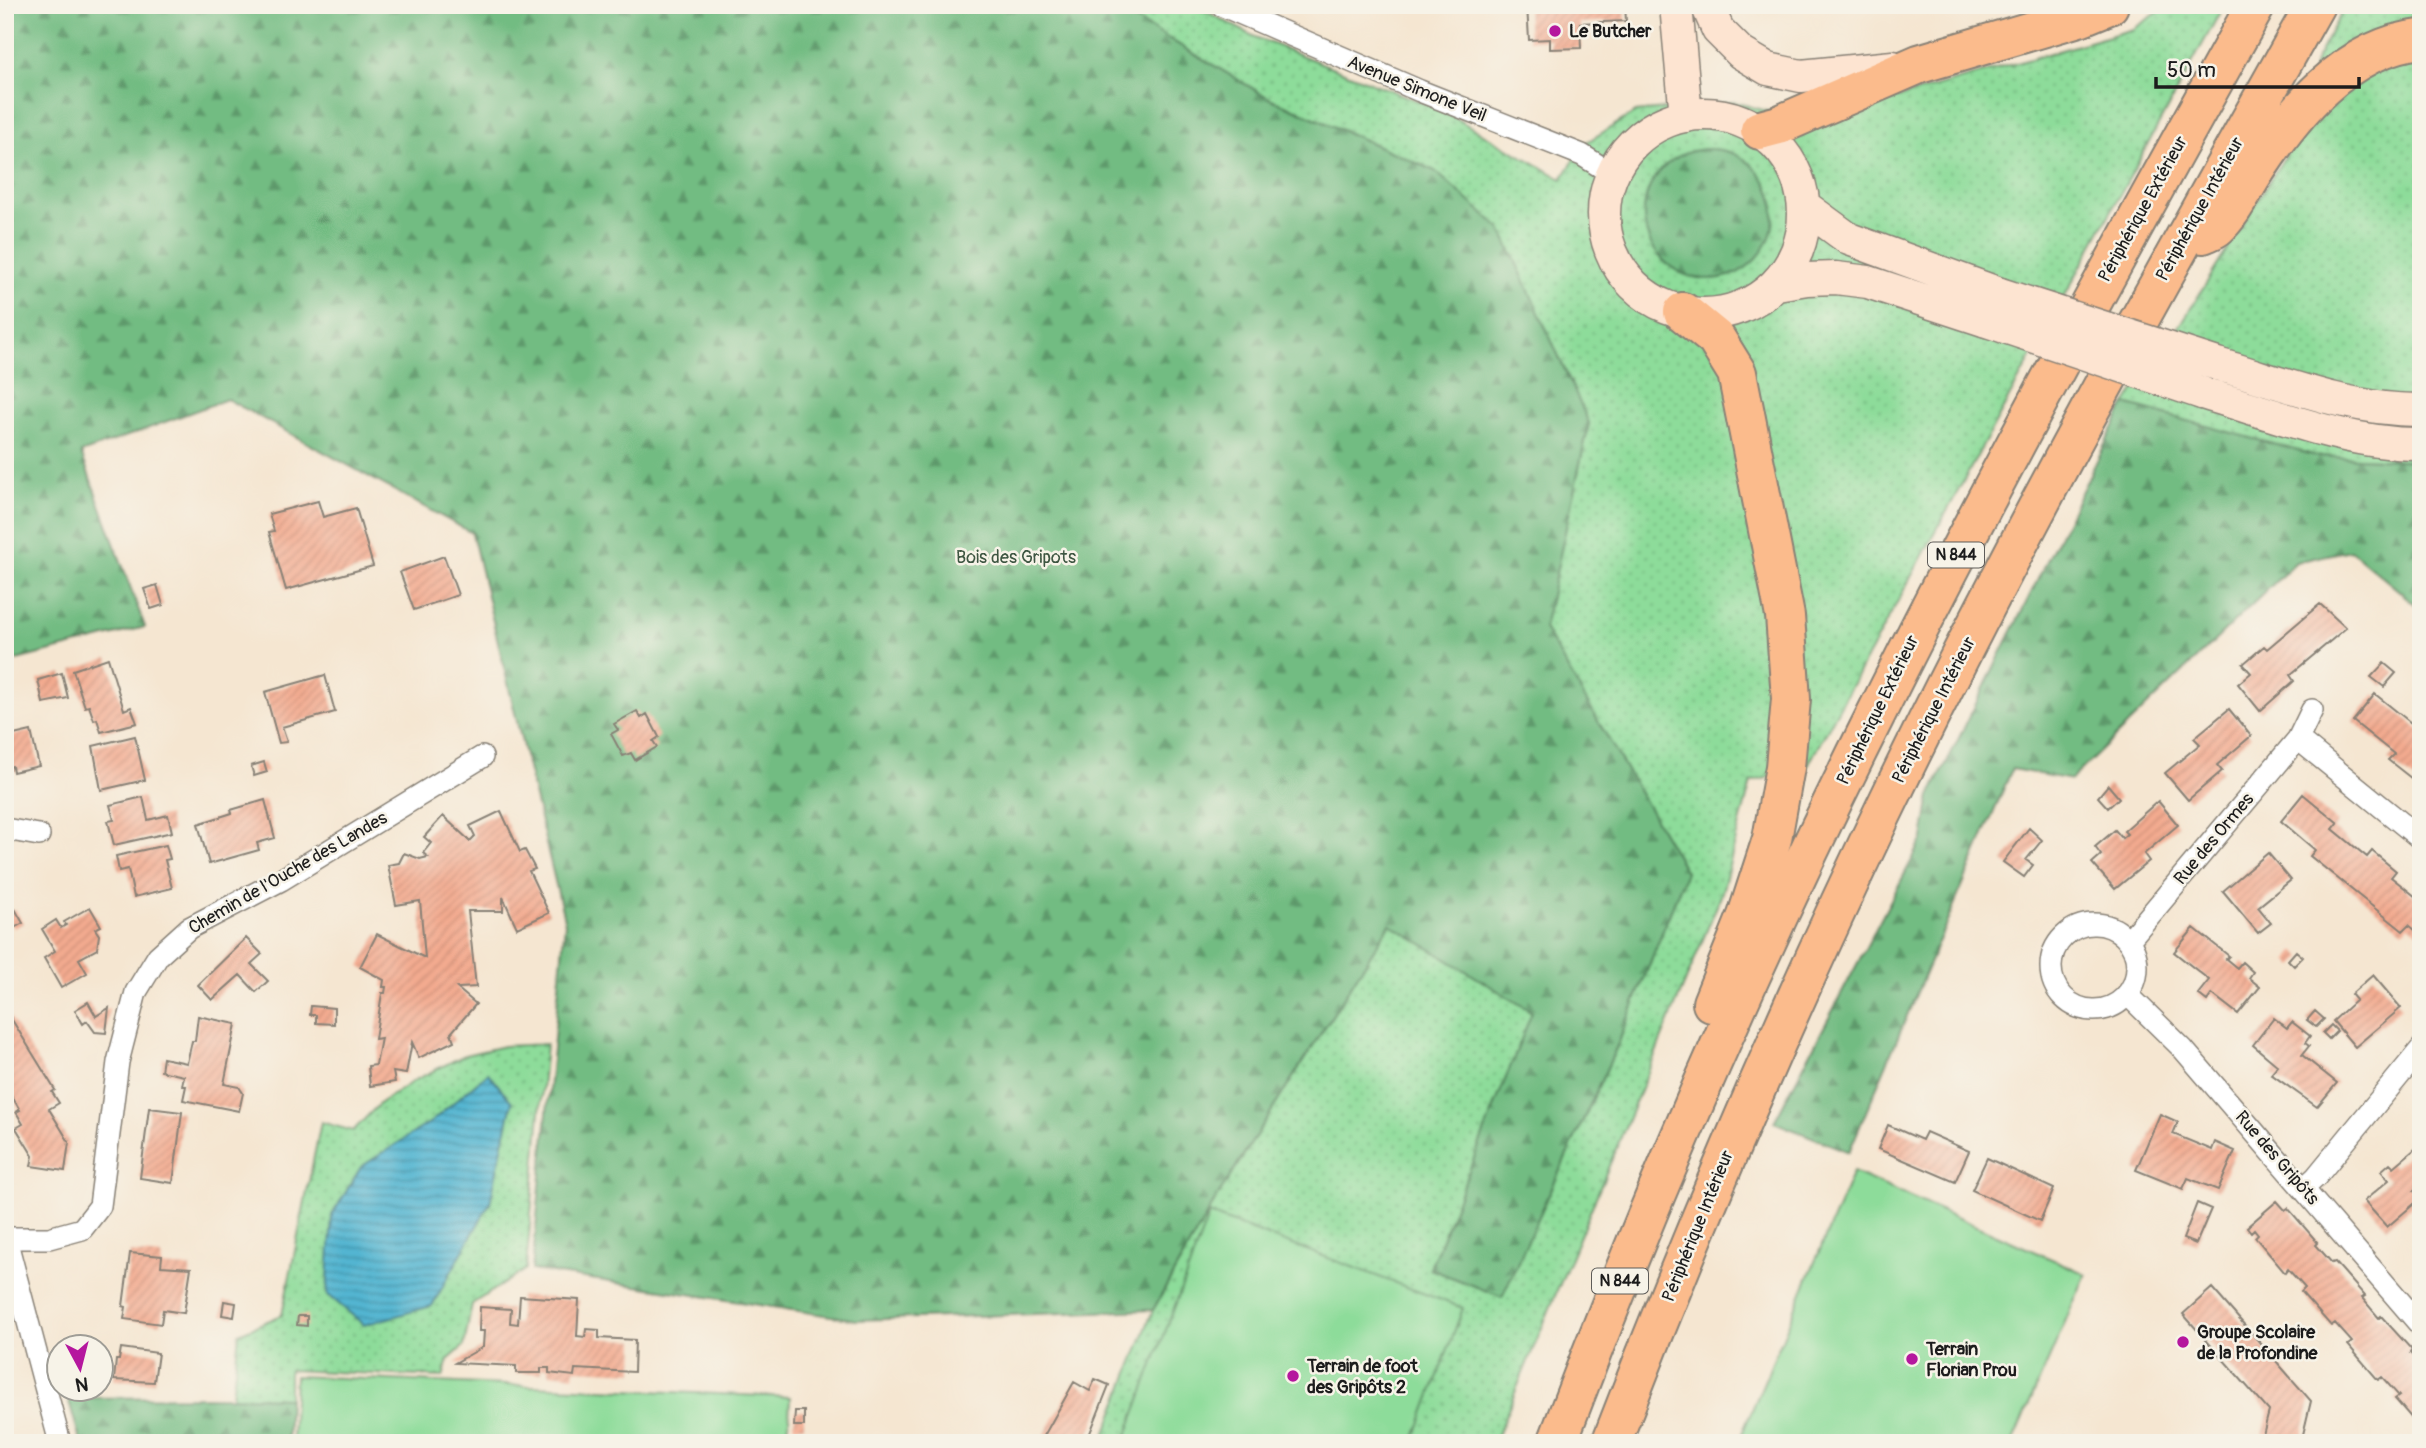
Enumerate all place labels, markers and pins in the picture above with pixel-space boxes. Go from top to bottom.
place label: Le Butcher [1569,20,1652,43]
marker: Le Butcher [1547,23,1563,39]
place label: Groupe Scolaire de la Profondine [2197,1321,2319,1365]
marker: Groupe Scolaire de la Profondine [2175,1334,2191,1350]
place label: Terrain Florian Prou [1925,1338,2017,1382]
marker: Terrain Florian Prou [1904,1351,1920,1367]
place label: Terrain de foot des Gripôts 2 [1306,1355,1418,1399]
marker: Terrain de foot des Gripôts 2 [1285,1368,1301,1384]

